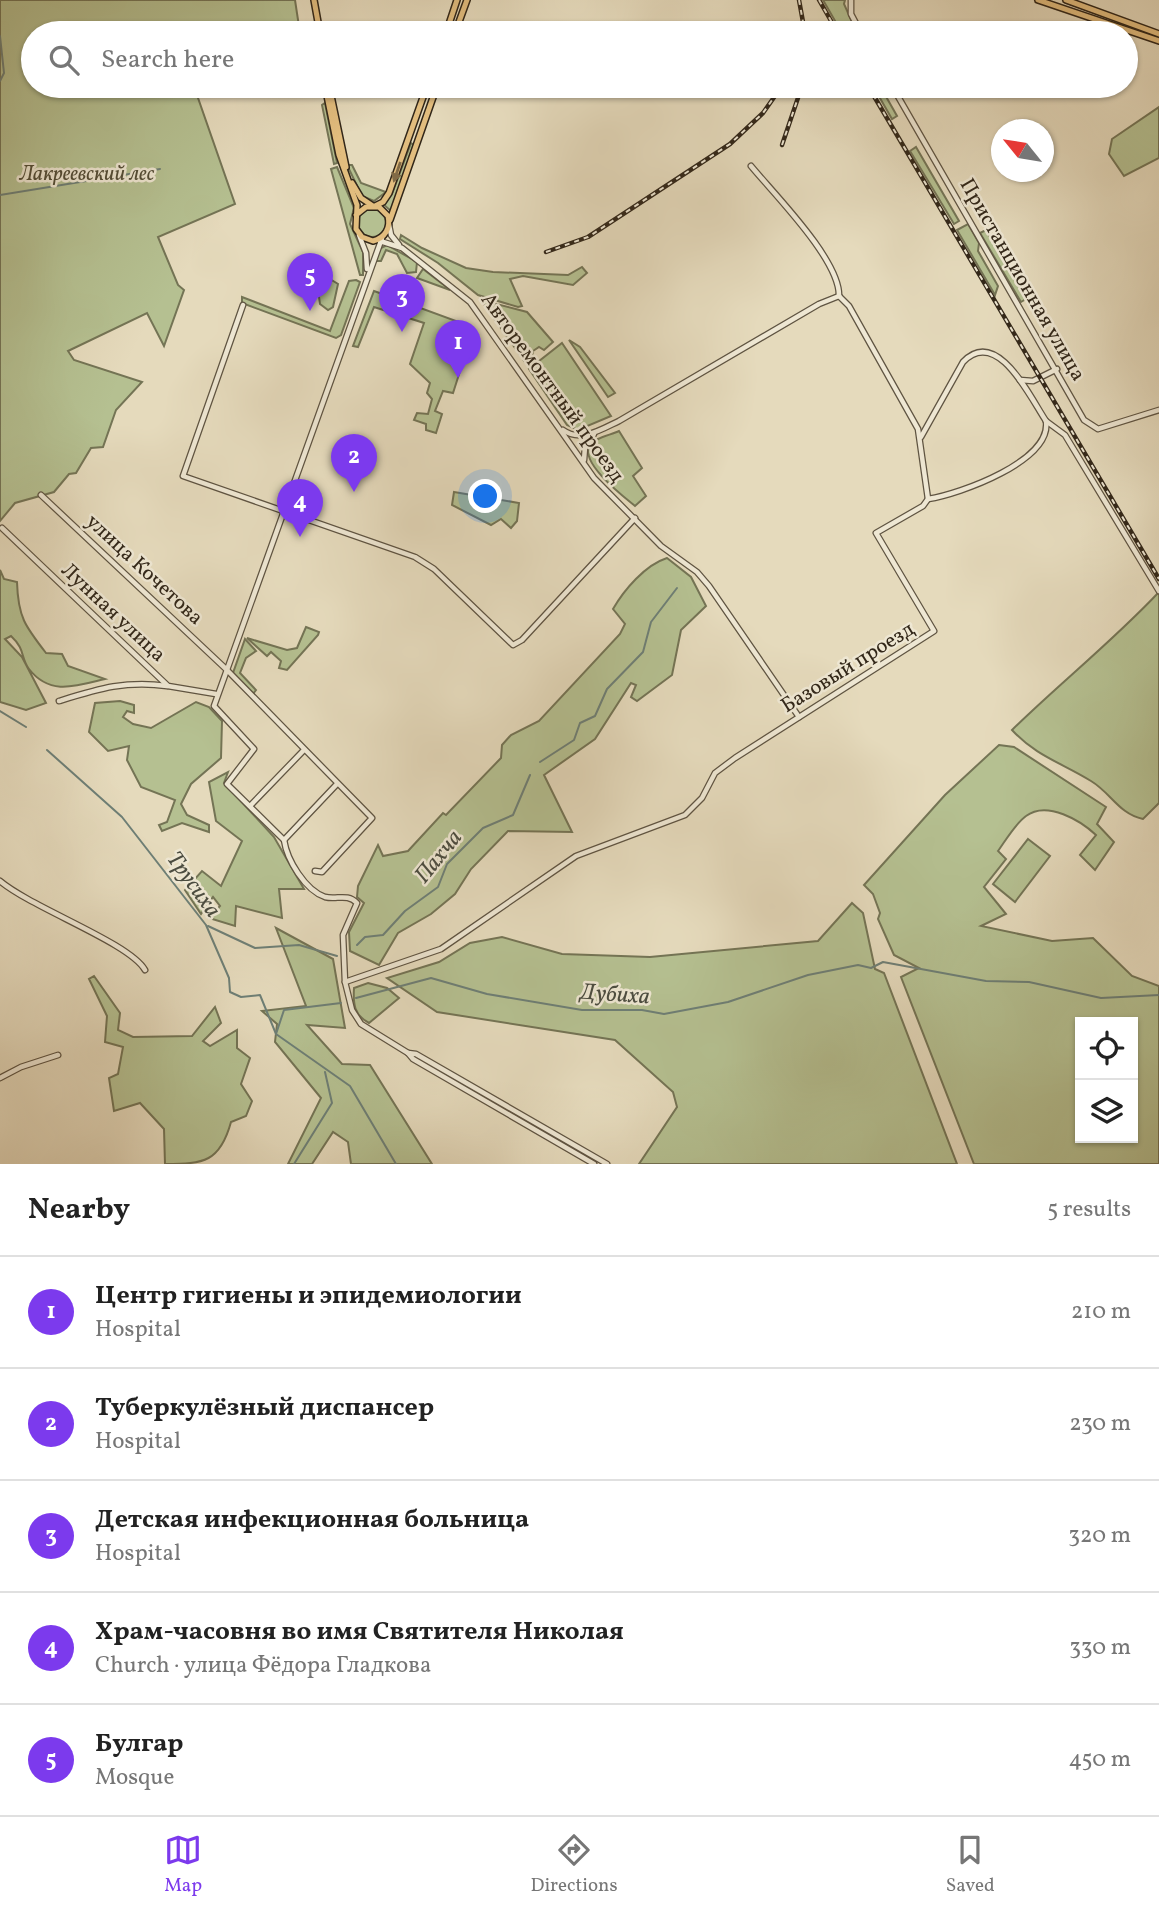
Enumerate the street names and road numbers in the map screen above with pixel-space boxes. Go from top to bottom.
street label: Пристанционная улица [952,173,1092,387]
street label: Авторемонтный проезд [473,287,631,489]
street label: улица Кочетова [79,508,209,632]
street label: Лунная улица [54,557,172,669]
street label: Базовый проезд [776,615,920,721]

